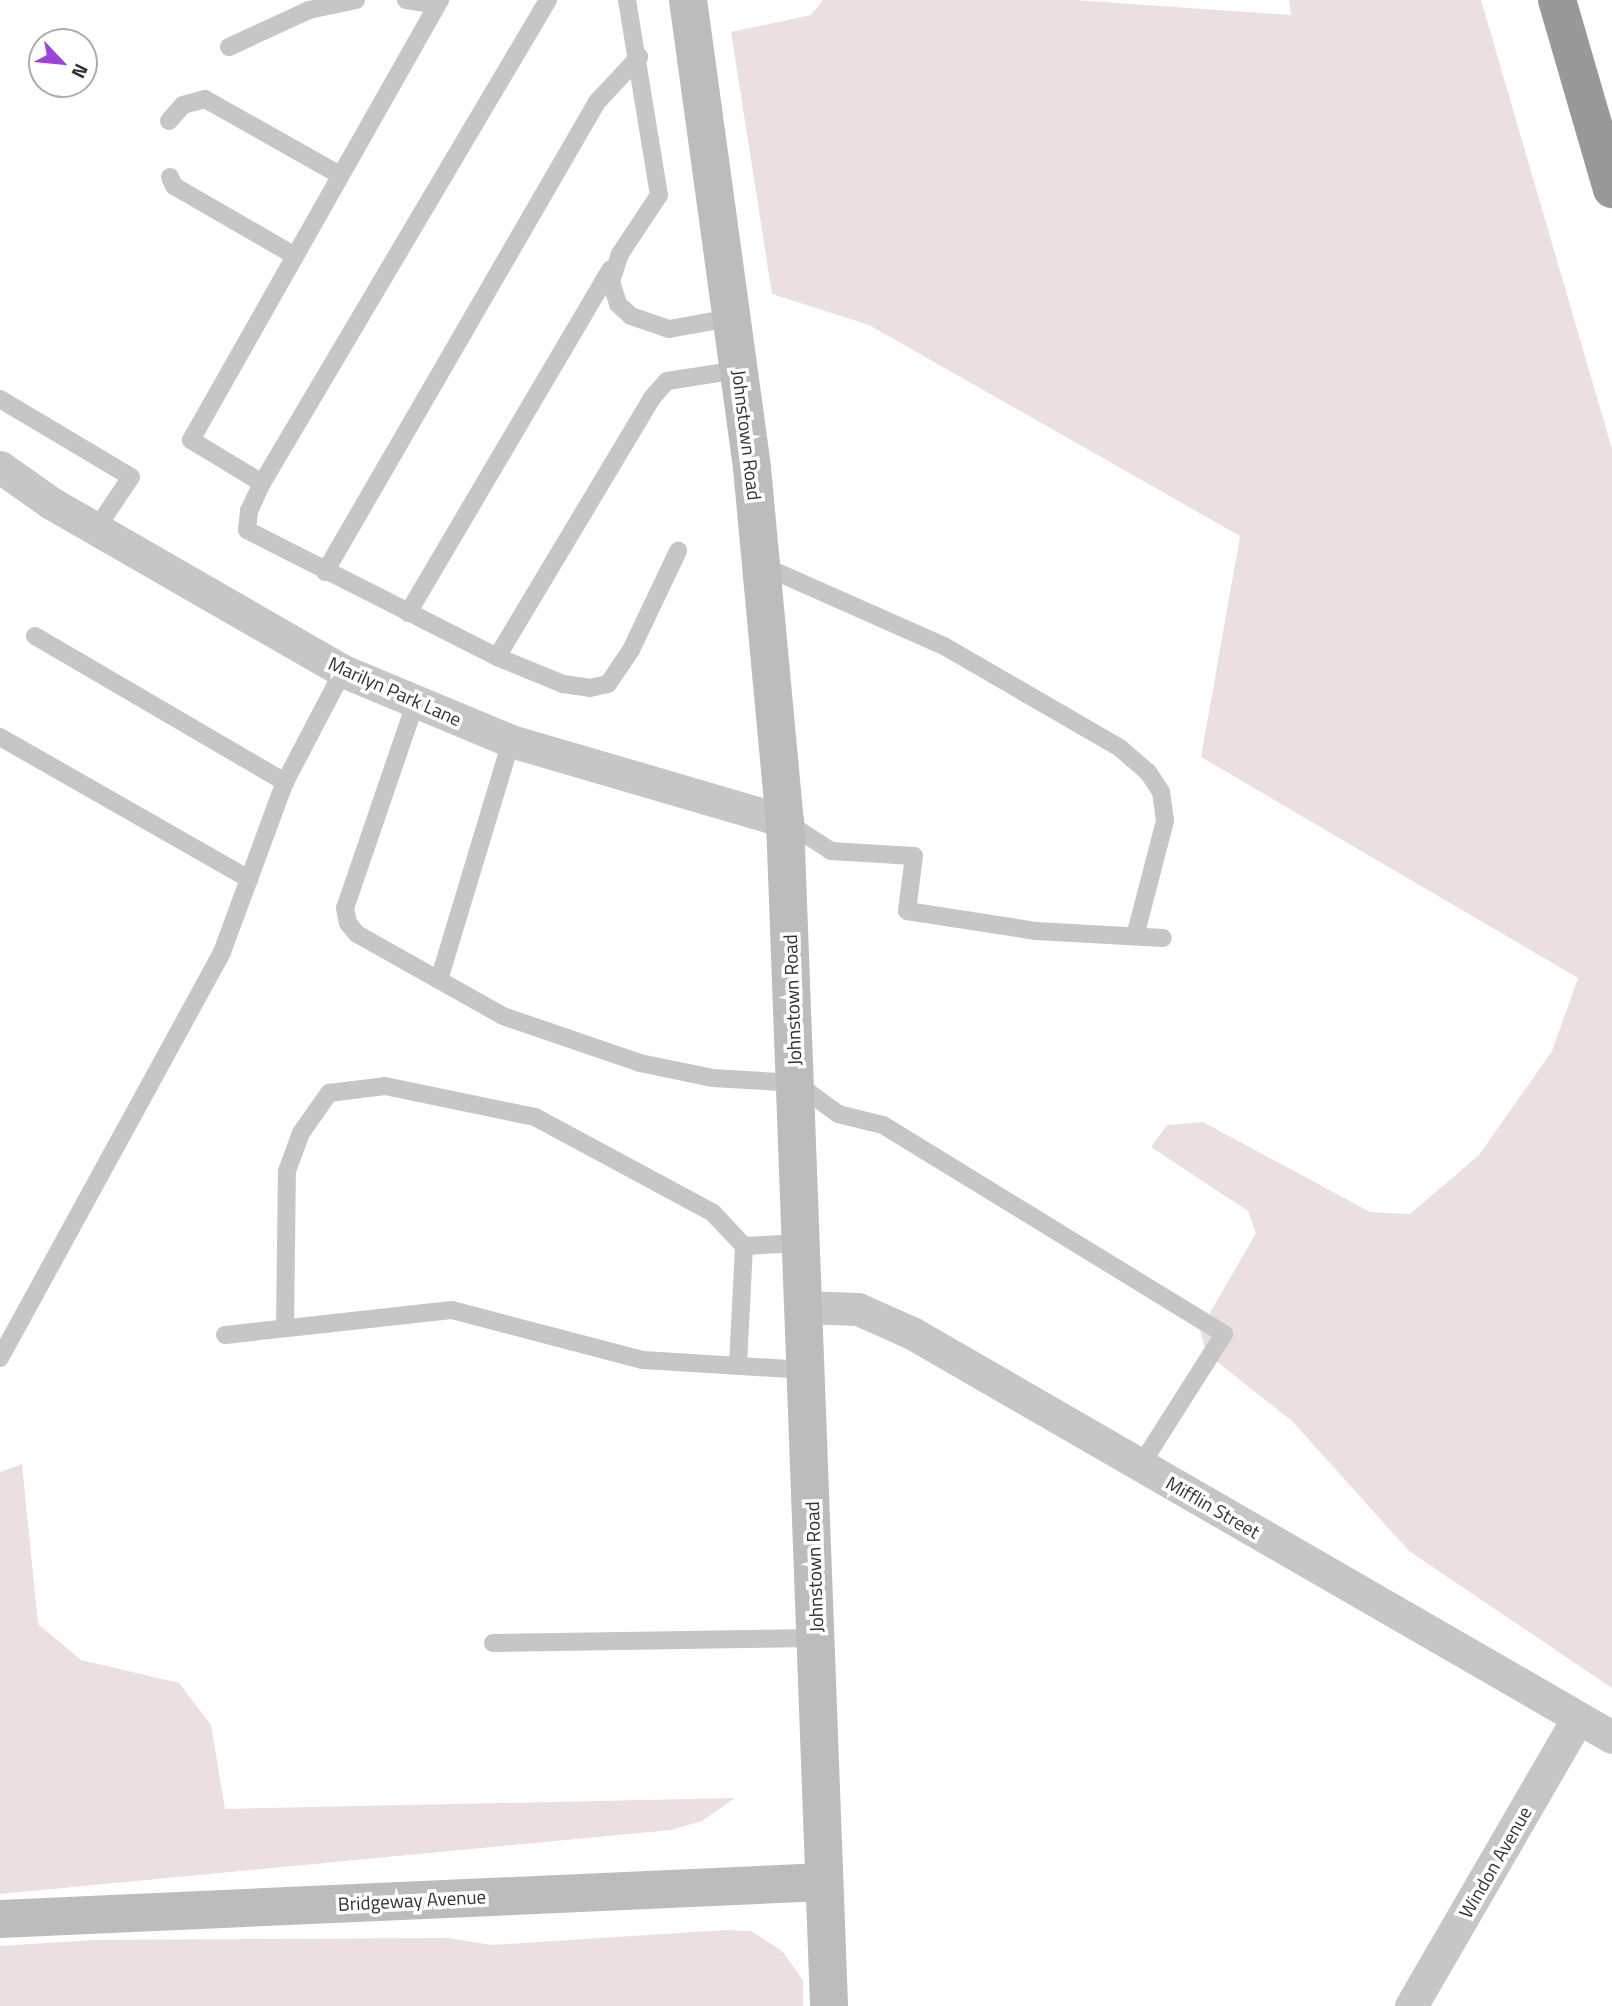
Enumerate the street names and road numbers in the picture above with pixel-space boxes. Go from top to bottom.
street label: Johnstown Road [728,368,766,502]
street label: Marilyn Park Lane [325,651,465,731]
street label: Johnstown Road [778,934,806,1066]
street label: Mifflin Street [1162,1471,1264,1543]
street label: Johnstown Road [800,1501,828,1633]
street label: Windon Avenue [1454,1802,1536,1922]
street label: Bridgeway Avenue [337,1885,487,1915]

